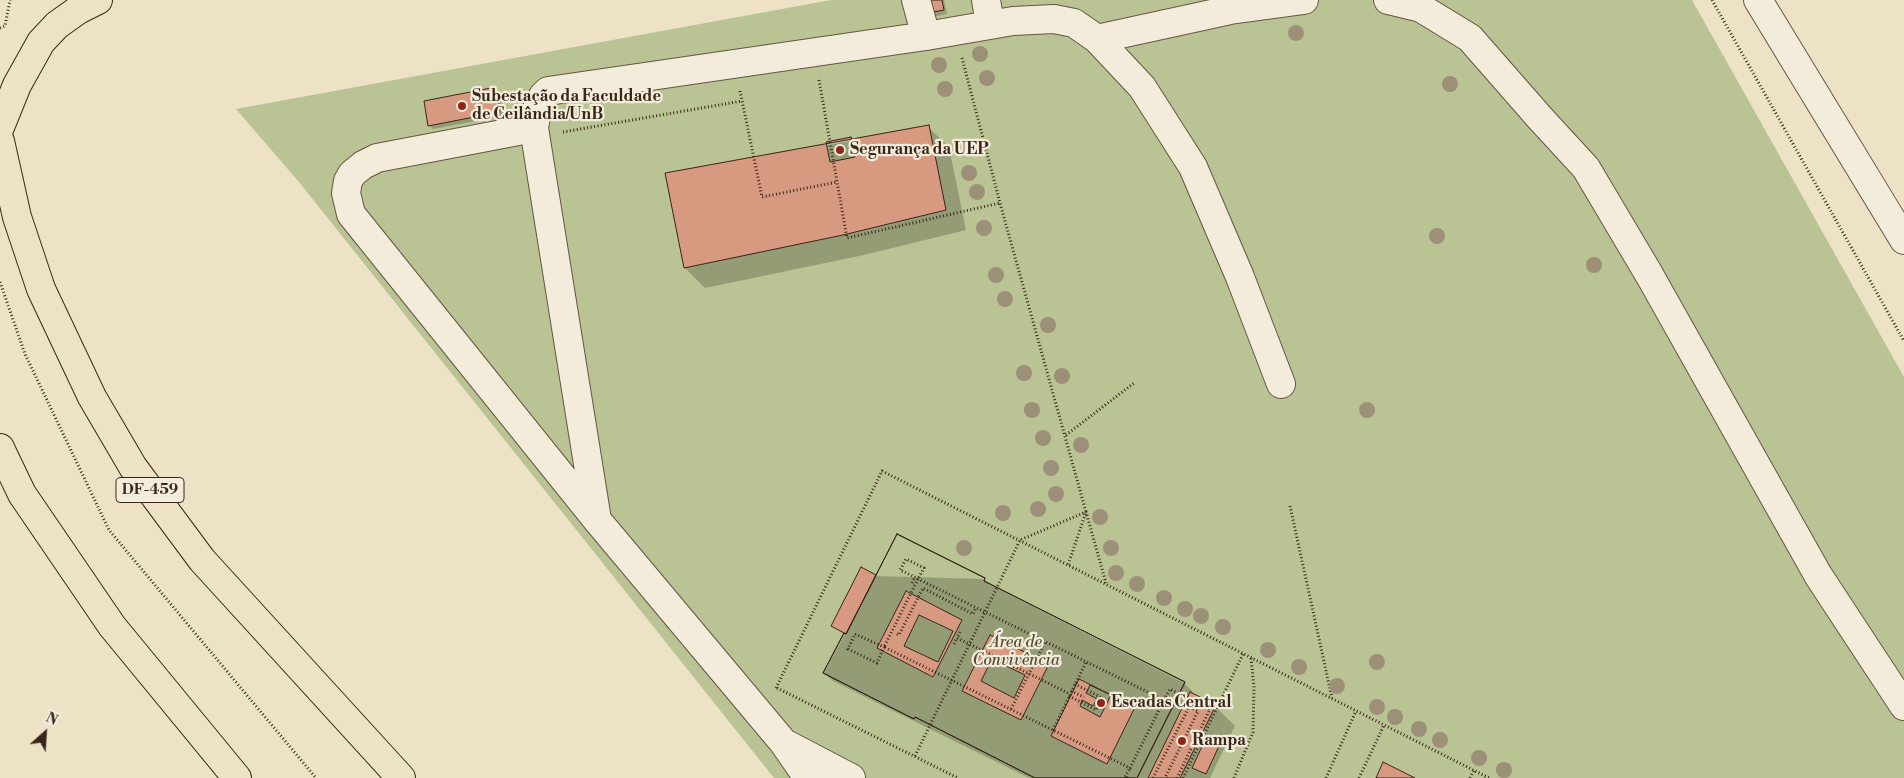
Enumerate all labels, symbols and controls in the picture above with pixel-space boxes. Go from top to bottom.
place label: Subestação da Faculdade de Ceilândia/UnB [472,87,661,125]
marker: Subestação da Faculdade de Ceilândia/UnB [456,100,468,112]
place label: Segurança da UEP [850,140,989,160]
marker: Segurança da UEP [834,144,846,156]
road number: DF-459 [116,478,184,502]
park label: Área de Convivência [972,633,1060,671]
place label: Escadas Central [1111,693,1231,713]
marker: Escadas Central [1095,697,1107,709]
north arrow [20,708,70,758]
text: N [43,709,60,730]
place label: Rampa [1192,731,1246,751]
marker: Rampa [1176,735,1188,747]

